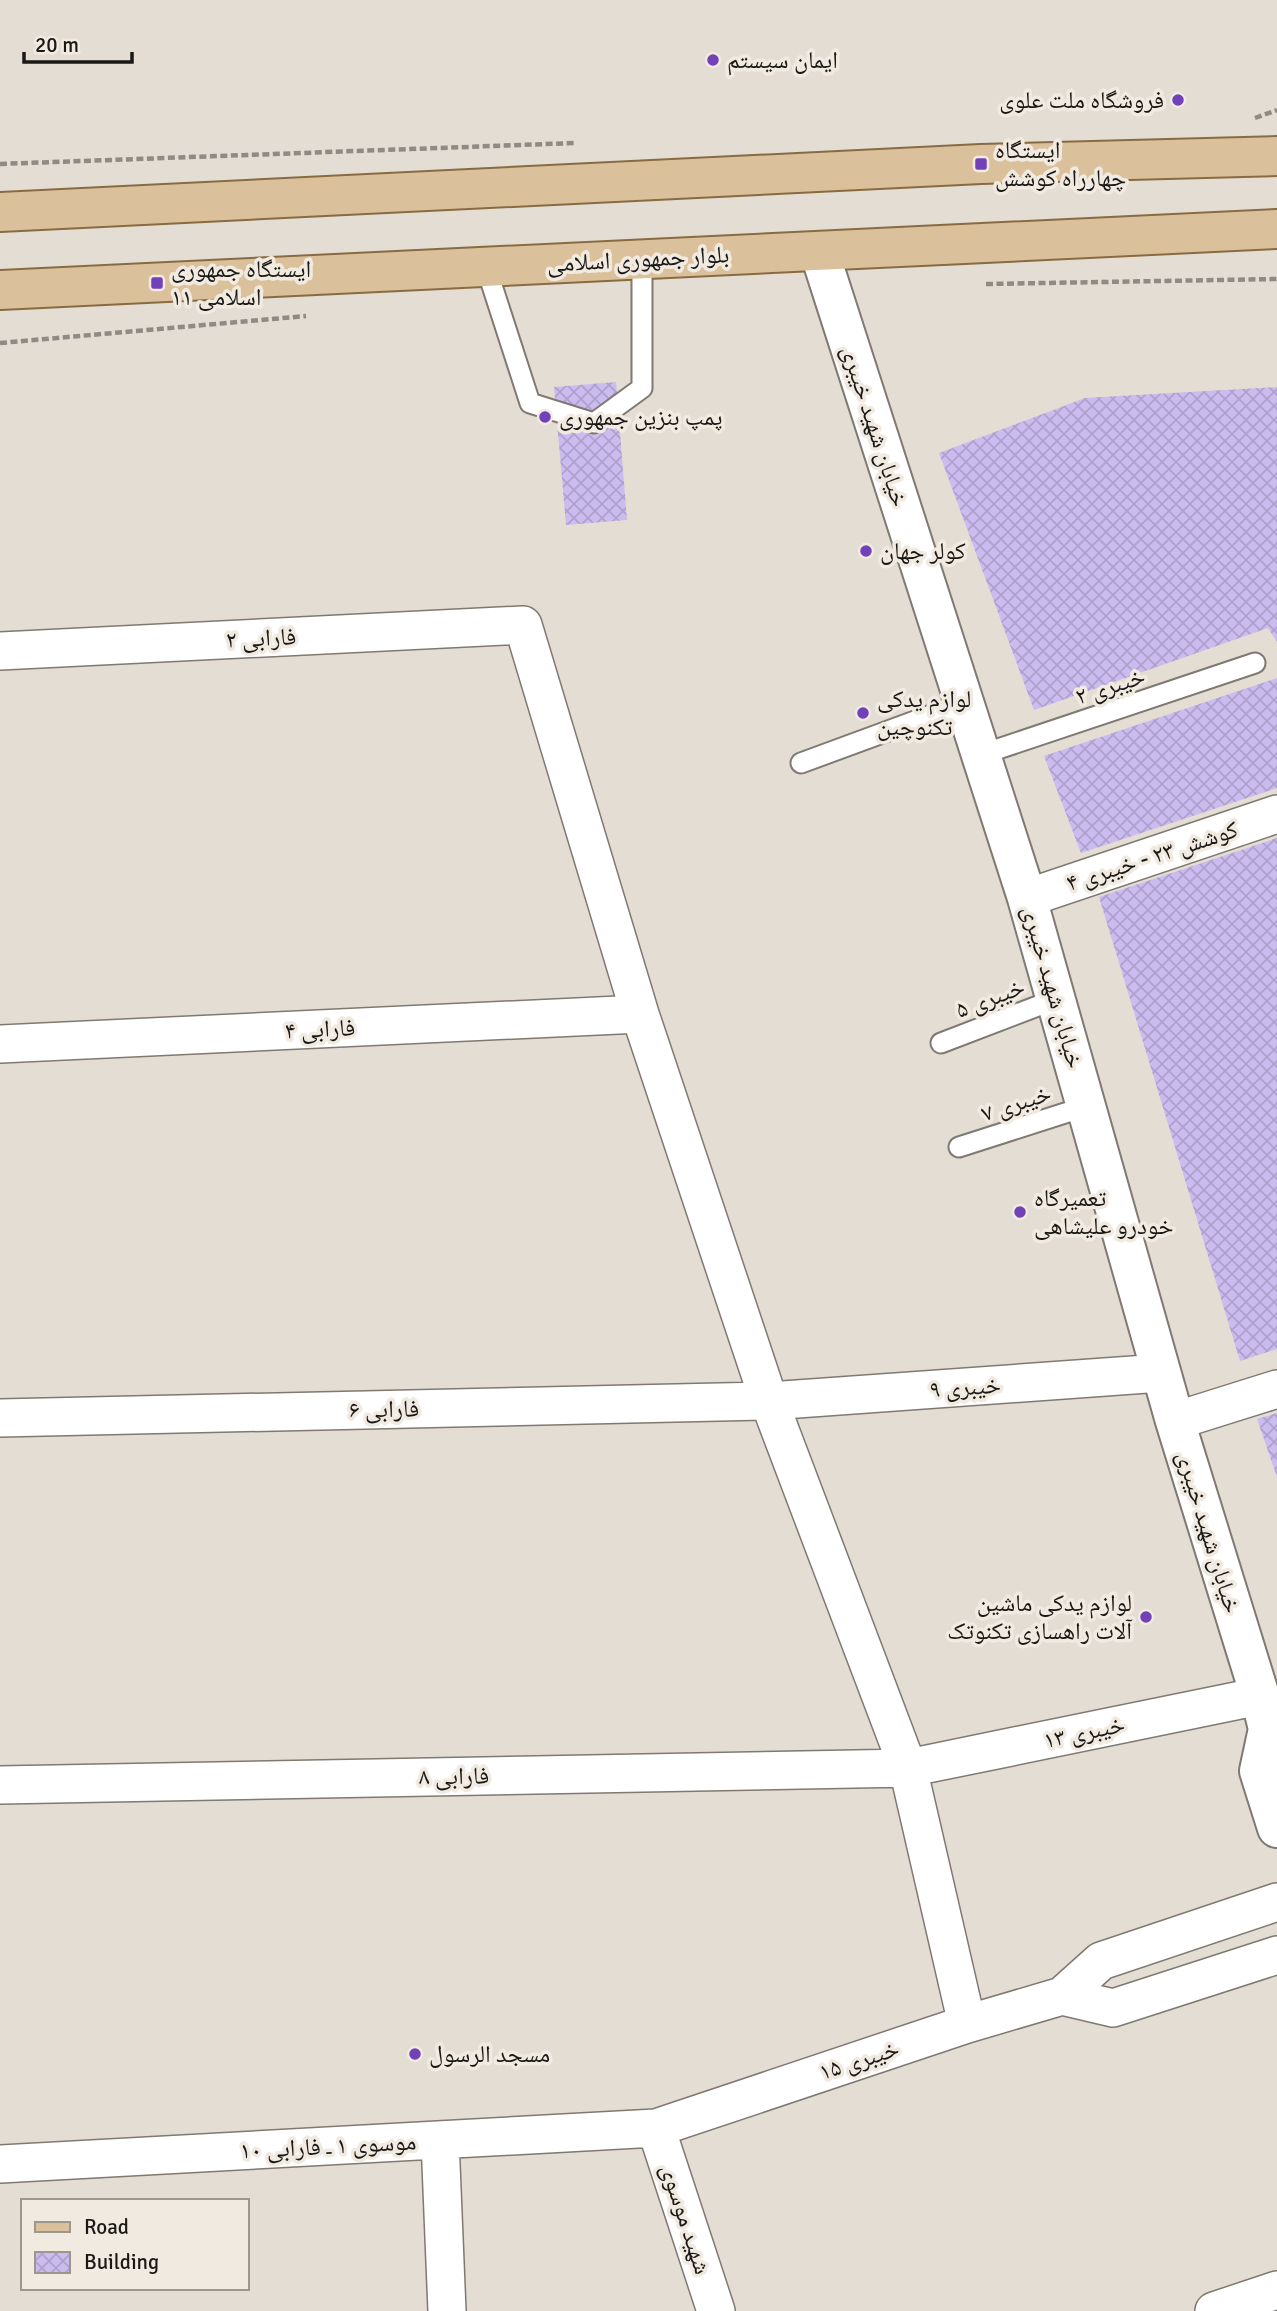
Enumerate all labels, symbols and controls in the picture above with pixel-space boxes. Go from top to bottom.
scale bar [24,21,133,65]
text: 20 m [35,32,79,58]
place label: ایمان سیستم [727,45,838,76]
marker: ایمان سیستم [705,52,721,68]
place label: فروشگاه ملت علوی [999,85,1164,115]
marker: فروشگاه ملت علوی [1170,92,1186,108]
place label: ایستگاه چهارراه کوشش [995,135,1126,193]
marker: ایستگاه چهارراه کوشش [973,156,989,172]
street label: بلوار جمهوری اسلامی [546,239,730,279]
place label: ایستگاه جمهوری اسلامی ۱۱ [171,254,311,312]
marker: ایستگاه جمهوری اسلامی ۱۱ [149,275,165,291]
street label: خیابان شهید خیبری [835,342,915,510]
place label: پمپ بنزین جمهوری [559,402,723,432]
marker: پمپ بنزین جمهوری [537,409,553,425]
place label: کولر جهان [880,536,966,566]
marker: کولر جهان [858,543,874,559]
street label: فارابی ۲ [225,621,297,655]
street label: خیبری ۲ [1071,661,1149,711]
place label: لوازم یدکی تکنوچین [877,684,971,742]
marker: لوازم یدکی تکنوچین [855,705,871,721]
street label: کوشش ۲۳ - خیبری ۴ [1062,814,1242,898]
street label: خیابان شهید خیبری [1015,902,1091,1072]
street label: خیبری ۵ [951,971,1029,1025]
street label: فارابی ۴ [284,1012,356,1046]
street label: خیبری ۷ [977,1078,1055,1128]
place label: تعمیرگاه خودرو علیشاهی [1034,1183,1174,1241]
marker: تعمیرگاه خودرو علیشاهی [1012,1204,1028,1220]
street label: خیبری ۹ [928,1370,1002,1404]
street label: فارابی ۶ [349,1393,419,1425]
street label: خیابان شهید خیبری [1170,1447,1248,1617]
place label: لوازم یدکی ماشین آلات راهسازی تکنوتک [947,1588,1133,1646]
marker: لوازم یدکی ماشین آلات راهسازی تکنوتک [1138,1609,1154,1625]
street label: خیبری ۱۳ [1041,1709,1127,1755]
street label: فارابی ۸ [419,1760,489,1792]
street label: خیبری ۱۵ [815,2033,903,2087]
place label: مسجد الرسول [429,2039,550,2069]
marker: مسجد الرسول [407,2046,423,2062]
street label: موسوی ۱ ـ فارابی ۱۰ [239,2126,417,2166]
street label: شهید موسوی [654,2160,718,2278]
legend [21,2199,248,2290]
text: Road [84,2214,129,2240]
text: Building [84,2249,159,2275]

